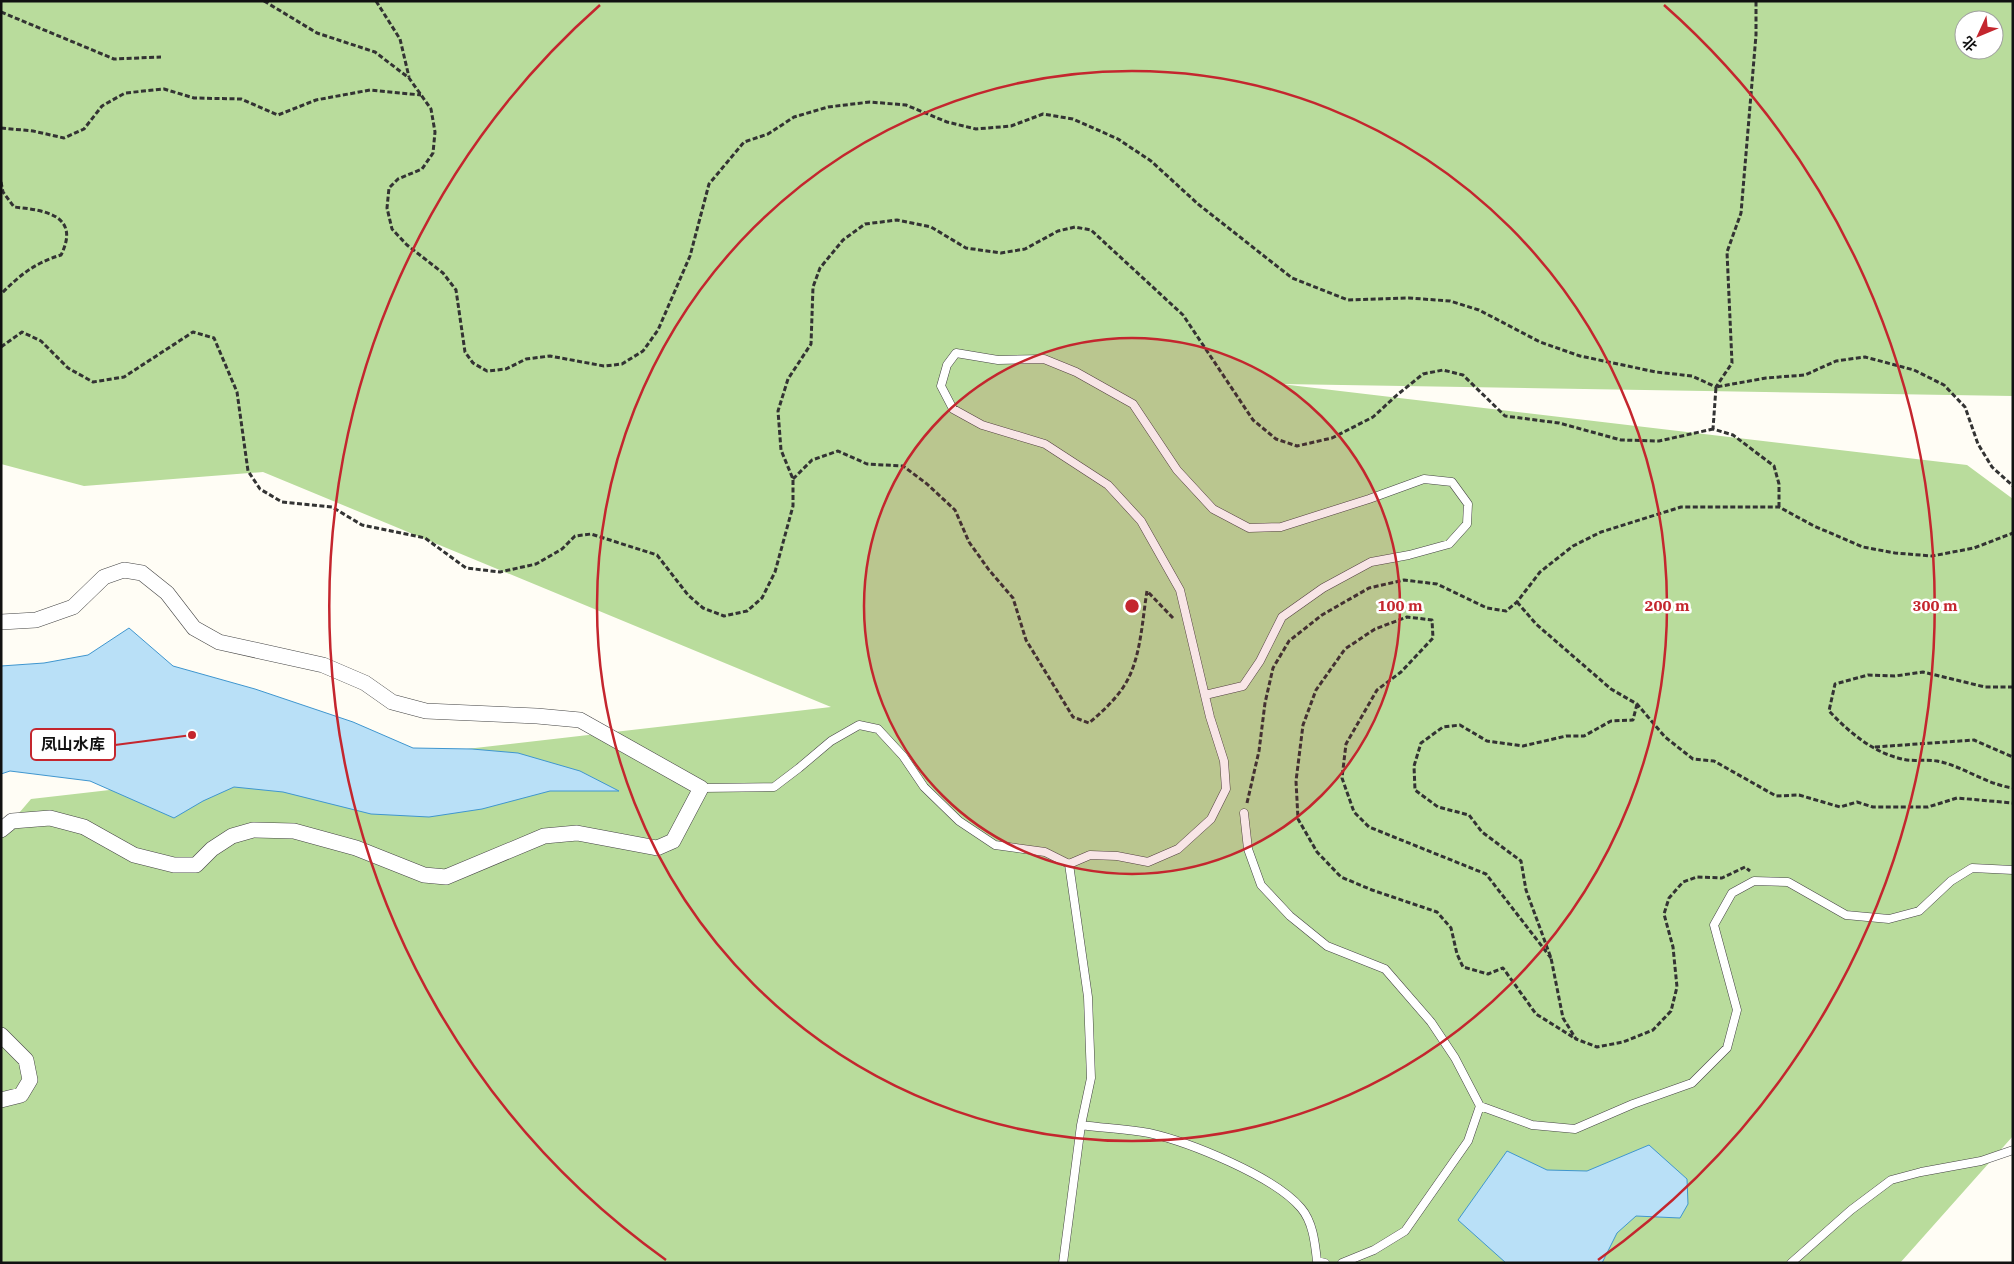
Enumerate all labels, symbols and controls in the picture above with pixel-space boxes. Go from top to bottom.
north arrow [1954,10,2004,60]
text: 北 [1958,33,1981,55]
text: 100 m [1377,596,1423,615]
text: 200 m [1644,596,1690,615]
text: 300 m [1912,596,1958,615]
centre of rings [1123,597,1141,615]
callout: 凤山水库 [31,729,115,760]
text: 凤山水库 [41,734,105,754]

